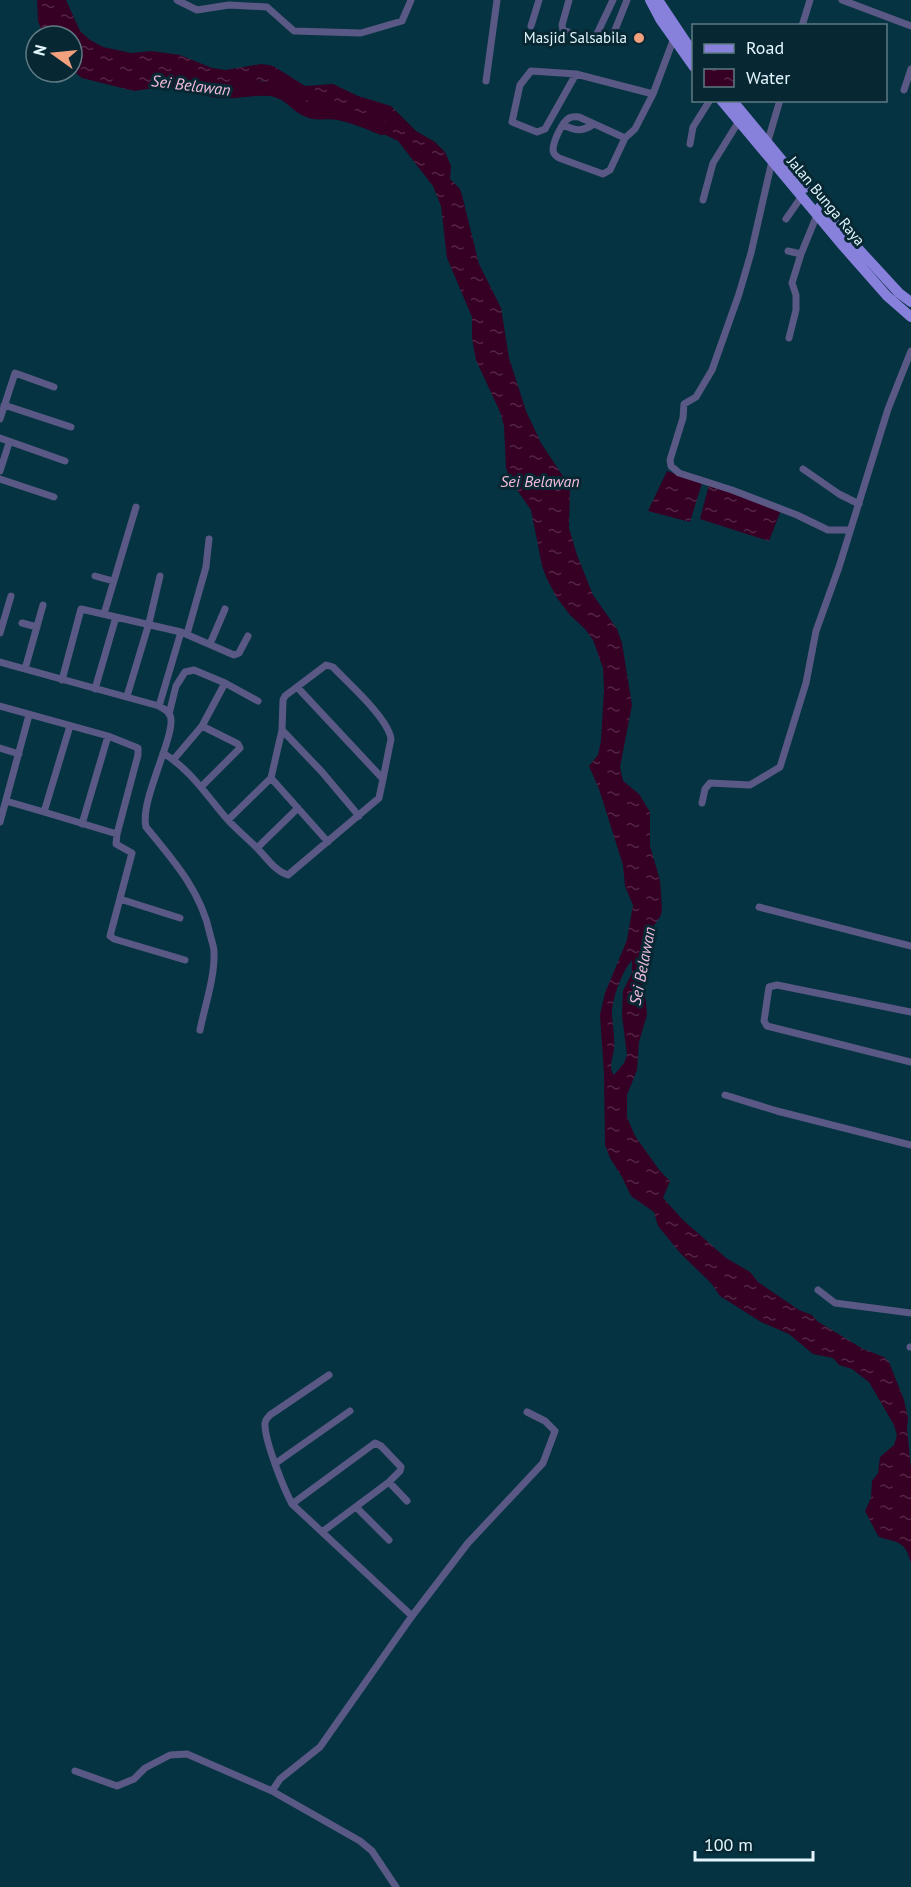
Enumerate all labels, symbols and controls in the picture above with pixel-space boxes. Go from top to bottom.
north arrow [24,24,84,84]
legend [692,24,887,102]
place label: Masjid Salsabila [524,28,627,47]
marker: Masjid Salsabila [632,31,646,45]
text: Road [746,36,784,59]
text: N [28,42,51,58]
text: Water [746,66,790,89]
water label: Sei Belawan [150,70,232,100]
street label: Jalan Bunga Raya [783,151,869,249]
water label: Sei Belawan [500,471,580,491]
water label: Sei Belawan [625,925,659,1007]
scale bar [695,1824,814,1862]
text: 100 m [704,1833,753,1856]

